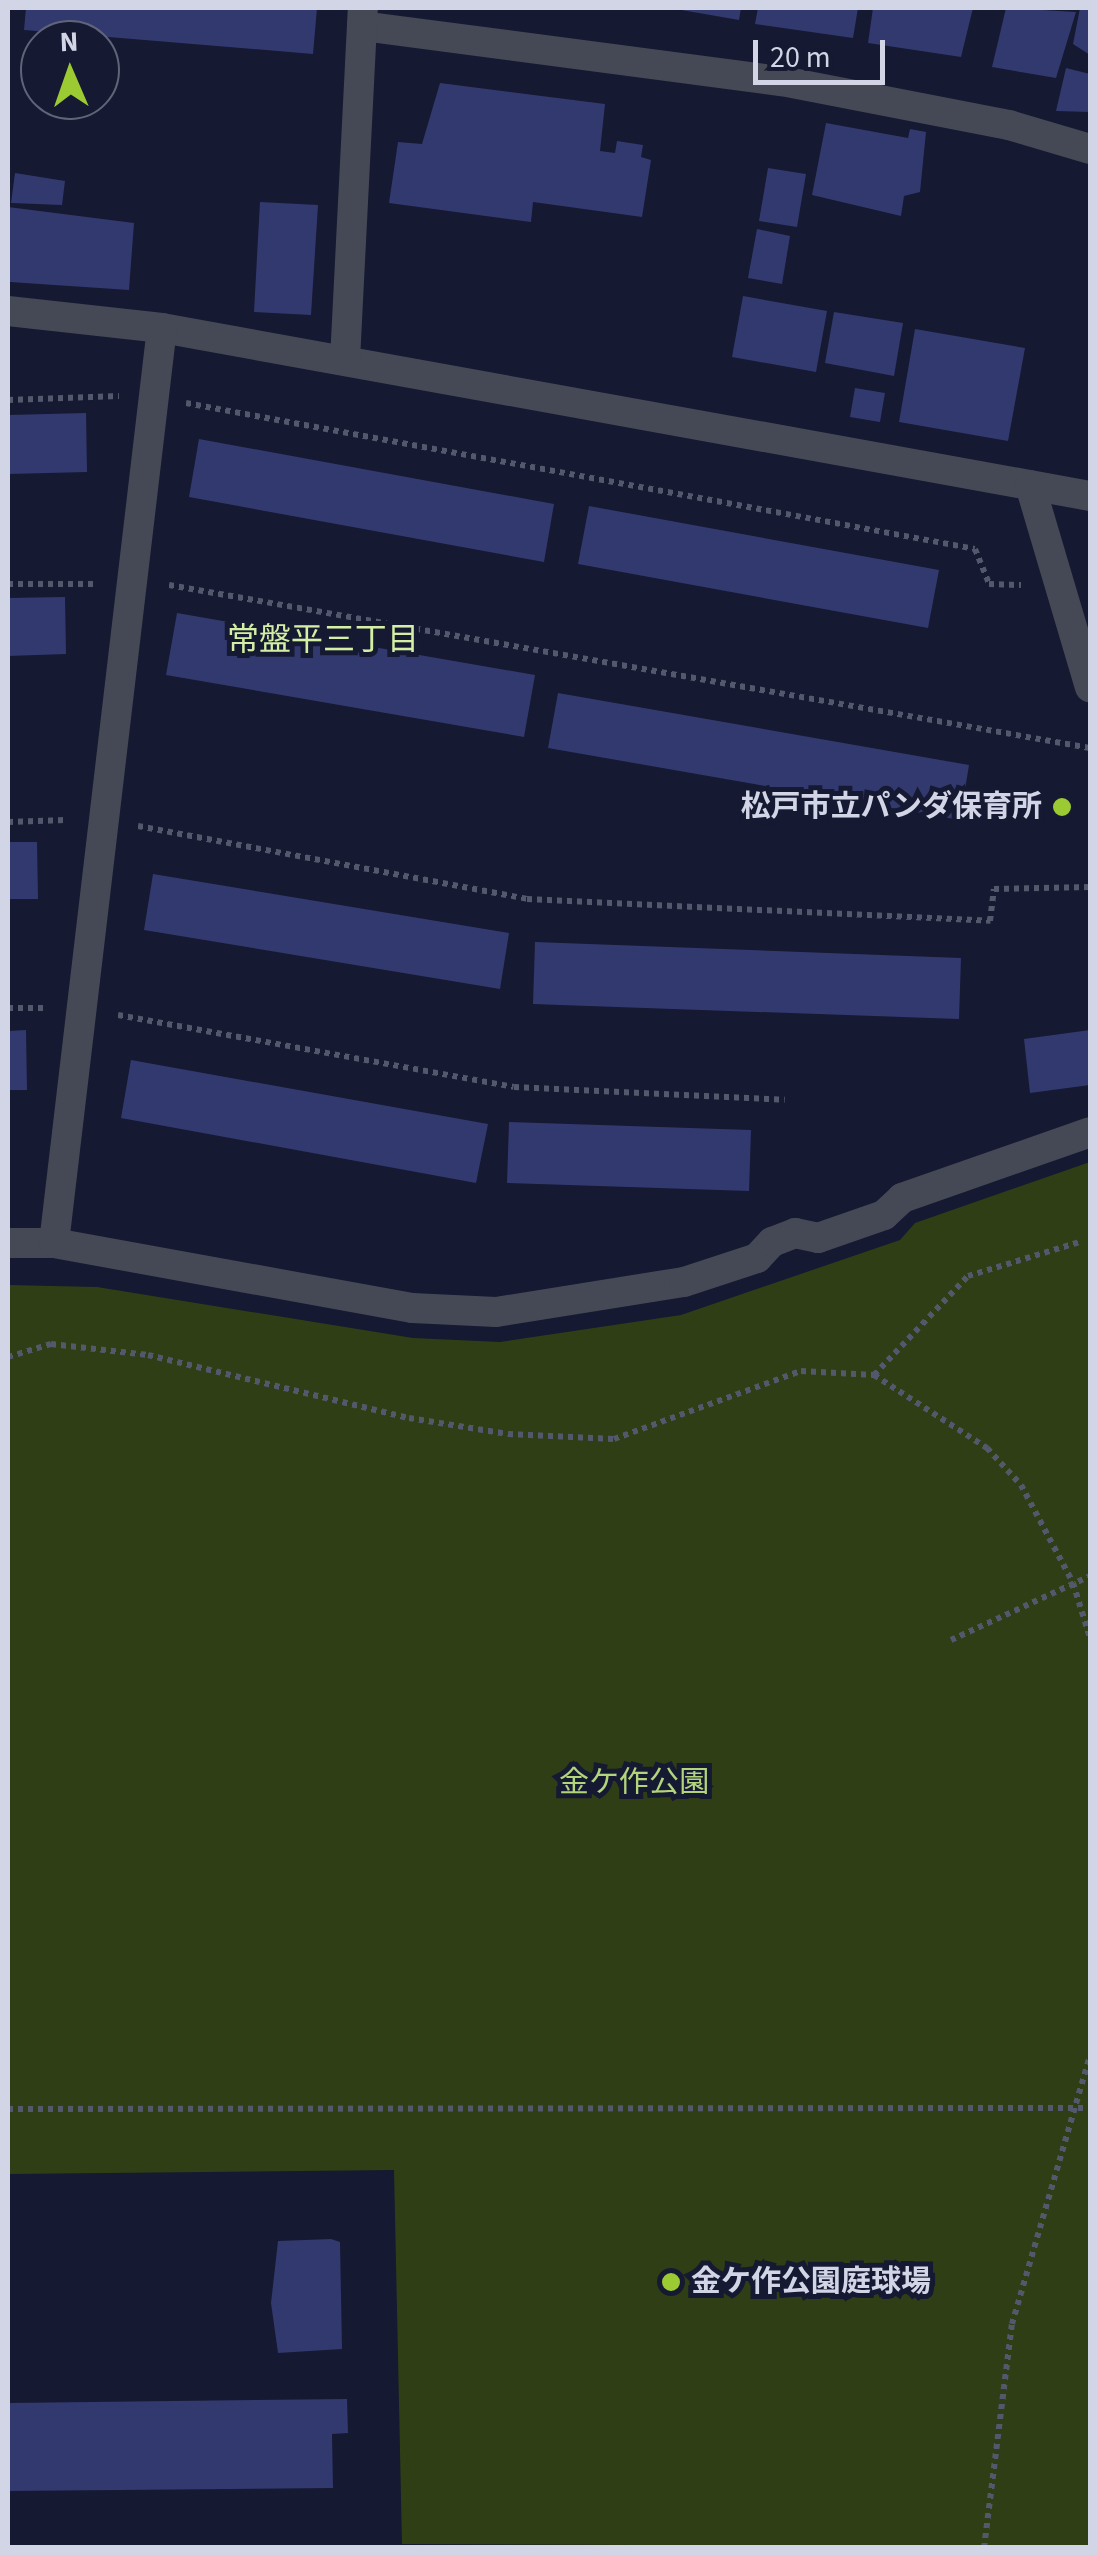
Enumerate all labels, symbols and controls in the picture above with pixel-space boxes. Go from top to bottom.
north arrow [20,20,120,120]
scale bar [758,20,890,82]
text: N [59,22,79,62]
text: 20 m [770,36,831,79]
district label: 常盤平三丁目 [227,621,419,659]
place label: 松戸市立パンダ保育所 [742,789,1042,825]
marker: 松戸市立パンダ保育所 [1051,796,1073,818]
park label: 金ケ作公園 [559,1765,709,1801]
place label: 金ケ作公園庭球場 [691,2264,931,2300]
marker: 金ケ作公園庭球場 [660,2271,682,2293]

